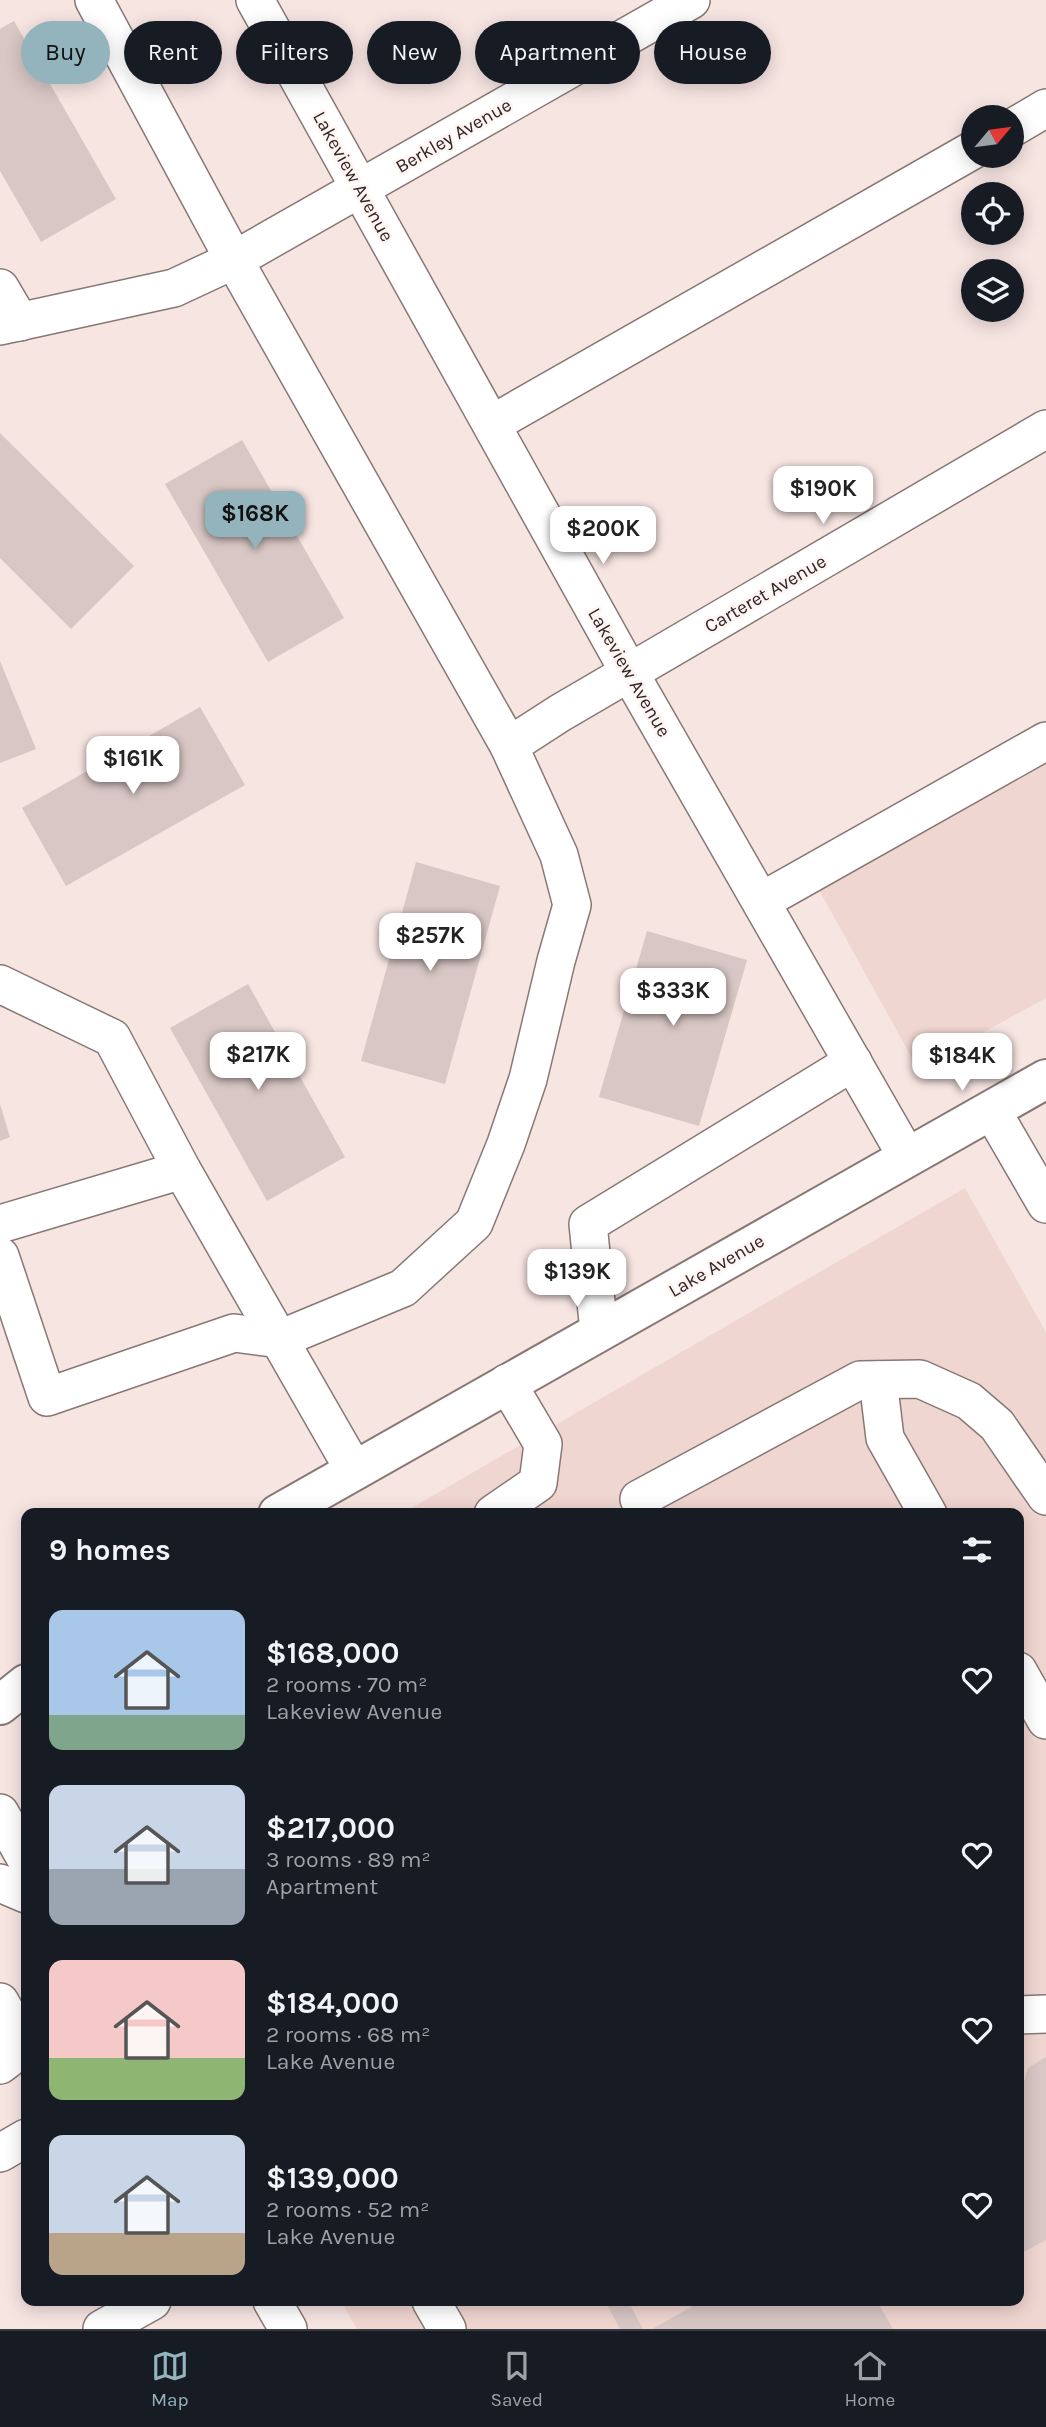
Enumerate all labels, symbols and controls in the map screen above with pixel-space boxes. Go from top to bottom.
chip: Buy [21,21,110,84]
chip: Rent [124,21,222,84]
chip: Filters [236,21,353,84]
chip: New [367,21,461,84]
chip: Apartment [475,21,640,84]
chip: House [654,21,771,84]
street label: Berkley Avenue [392,94,515,178]
north arrow [961,105,1024,168]
map controls [961,105,1024,322]
street label: Lakeview Avenue [308,107,398,245]
button: locate [961,182,1024,245]
button: layers [961,259,1024,322]
pin: $190K [774,466,872,526]
text: $190K [789,475,857,502]
pin: $168K [206,491,304,551]
text: $168K [221,500,289,527]
pin: $200K [554,506,652,566]
text: $200K [566,515,640,542]
street label: Carteret Avenue [701,550,830,638]
street label: Lakeview Avenue [583,604,675,741]
pin: $161K [84,736,182,796]
text: $161K [102,745,164,772]
pin: $257K [381,914,479,973]
text: $257K [395,922,465,949]
pin: $333K [624,968,722,1028]
text: $333K [636,977,710,1004]
pin: $217K [209,1032,307,1092]
pin: $184K [913,1034,1011,1093]
text: $217K [226,1041,290,1068]
text: $184K [928,1042,996,1069]
street label: Lake Avenue [665,1230,768,1302]
pin: $139K [528,1250,626,1309]
text: $139K [543,1258,611,1285]
icon: filters [958,1531,996,1569]
text: 9 homes [49,1532,171,1568]
text: $168,000 [266,1635,400,1671]
icon: home [105,1638,189,1722]
icon: heart [958,1661,996,1699]
text: 2 rooms · 70 m² [266,1671,428,1698]
text: Lakeview Avenue [266,1698,442,1725]
text: $217,000 [266,1810,395,1846]
icon: home [105,1813,189,1897]
icon: heart [958,1836,996,1874]
text: 3 rooms · 89 m² [266,1846,431,1873]
text: Apartment [266,1873,378,1900]
text: $184,000 [266,1985,399,2021]
icon: home [105,1988,189,2072]
icon: heart [958,2011,996,2049]
text: 2 rooms · 68 m² [266,2021,430,2048]
text: Lake Avenue [266,2048,395,2075]
text: $139,000 [266,2160,399,2196]
icon: home [105,2163,189,2247]
icon: heart [958,2186,996,2224]
text: 2 rooms · 52 m² [266,2196,429,2223]
text: Lake Avenue [266,2223,395,2250]
tab: Map [151,2347,189,2411]
tab: Saved [490,2347,543,2411]
tab: Home [845,2347,895,2411]

